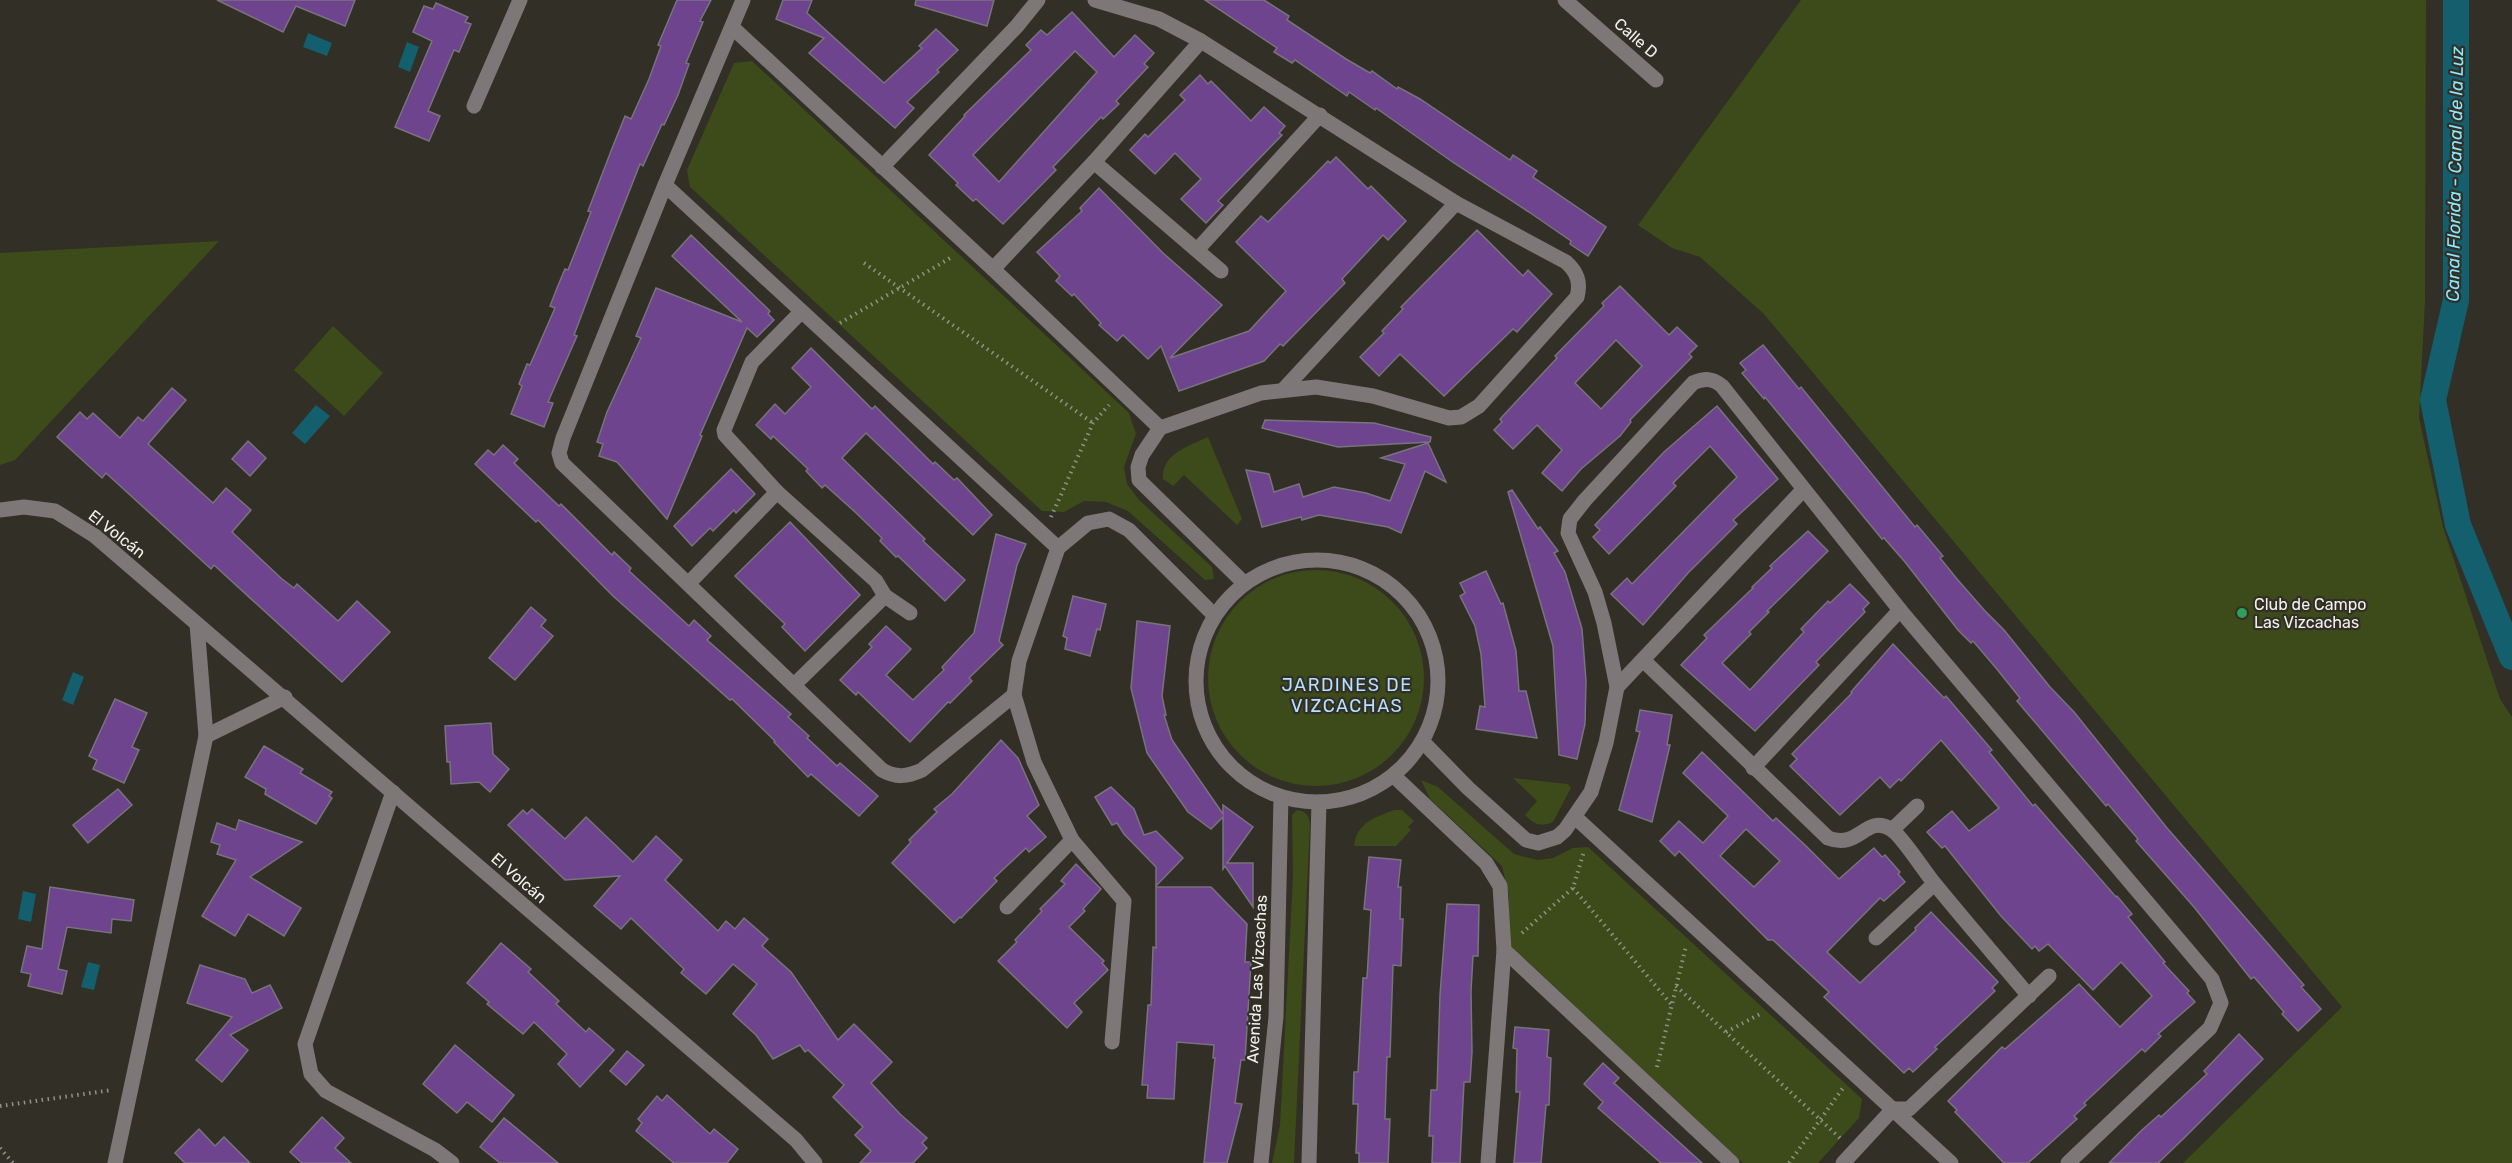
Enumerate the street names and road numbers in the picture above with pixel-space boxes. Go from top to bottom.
street label: Calle D [1610,14,1662,62]
street label: El Volcán [85,506,149,562]
street label: El Volcán [487,849,551,907]
street label: Avenida Las Vizcachas [1243,894,1271,1064]

